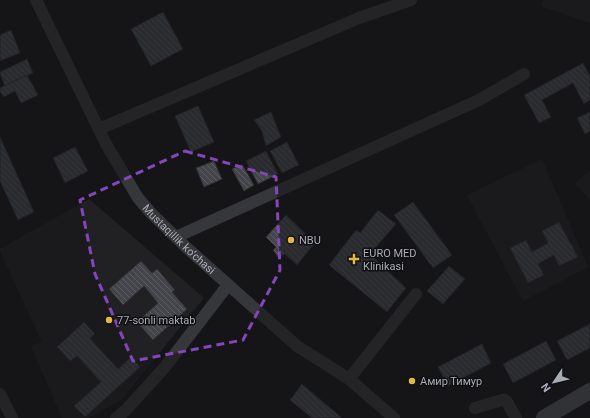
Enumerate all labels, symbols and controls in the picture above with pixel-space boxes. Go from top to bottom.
street label: Mustaqillik ko‘chasi [140,202,218,277]
place label: NBU [299,234,321,247]
marker: NBU [286,235,296,245]
place label: EURO MED Klinikasi [363,247,417,273]
marker: EURO MED Klinikasi [348,253,360,265]
place label: 77-sonli maktab [117,314,195,327]
marker: 77-sonli maktab [104,315,114,325]
north arrow [534,362,574,402]
place label: Амир Тимур [420,375,482,388]
marker: Амир Тимур [407,376,417,386]
text: N [539,380,554,394]

